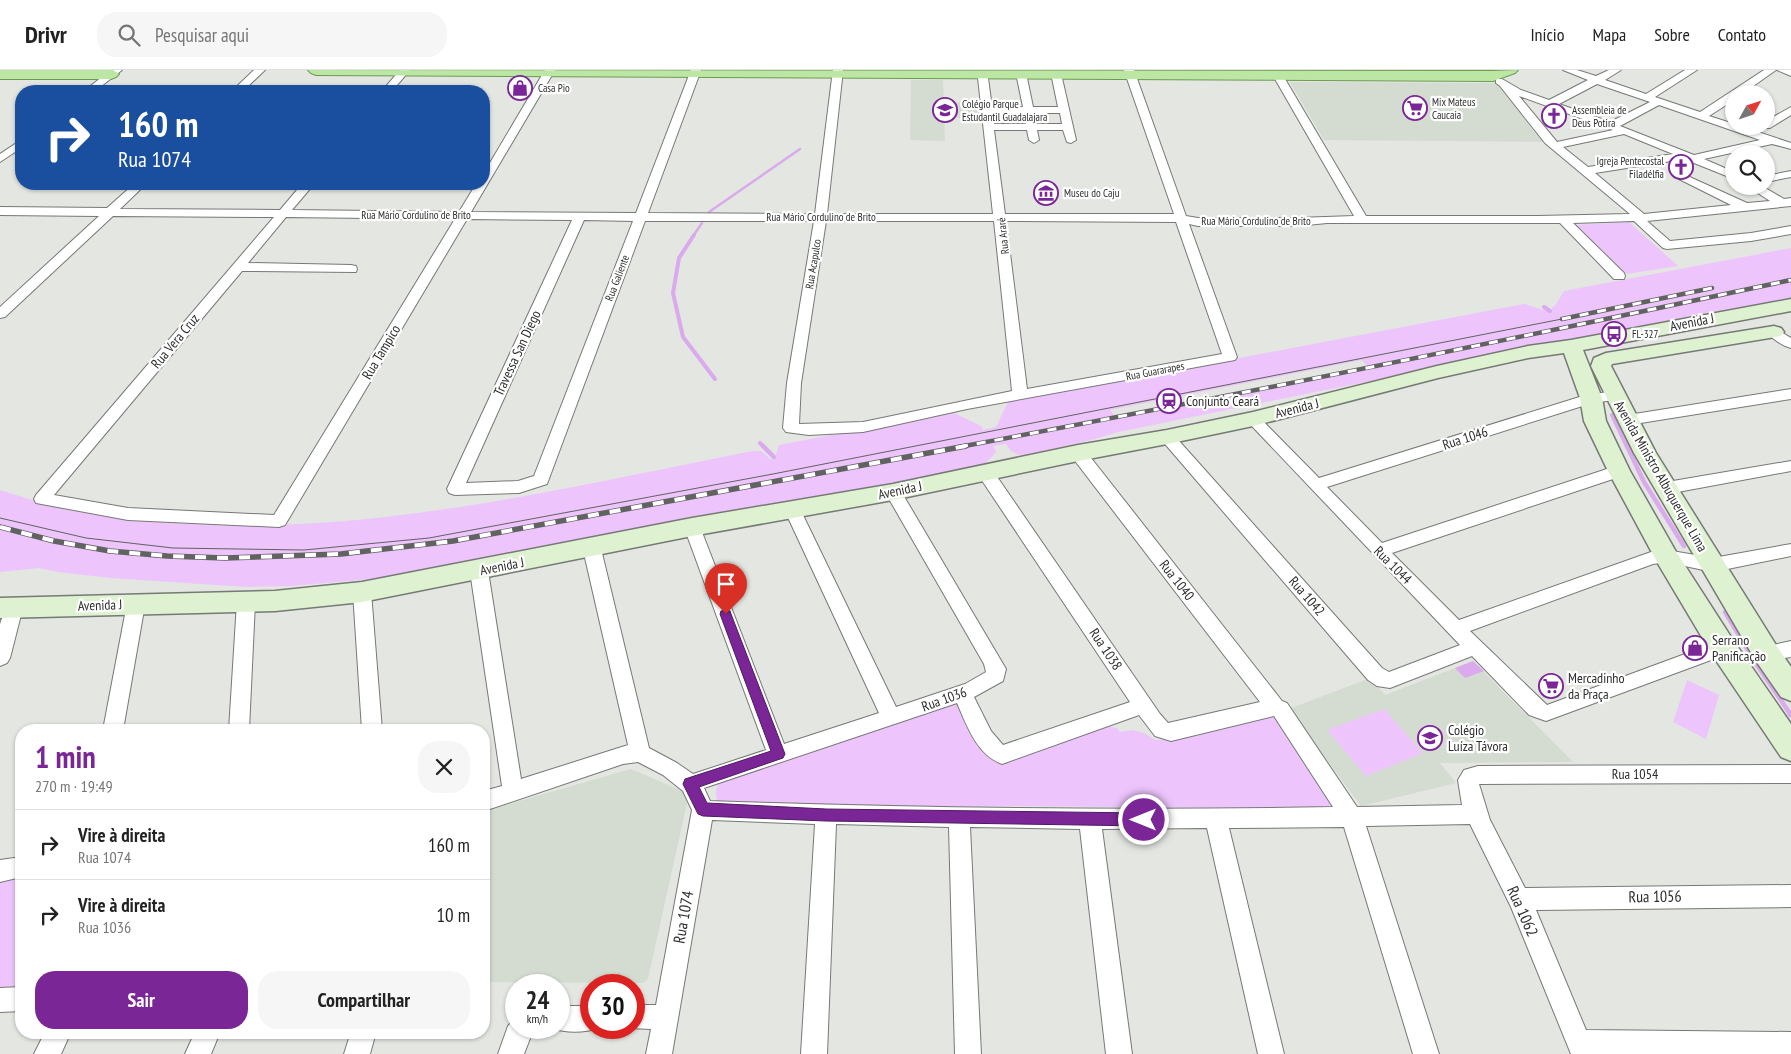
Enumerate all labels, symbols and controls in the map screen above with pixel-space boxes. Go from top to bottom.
search box [97,12,447,57]
text: Drivr [25,19,67,50]
icon: search [115,21,143,49]
text: Pesquisar aqui [155,23,249,47]
text: Início [1530,23,1564,46]
text: Mapa [1592,23,1626,46]
text: Sobre [1654,23,1690,46]
text: Contato [1718,23,1766,46]
shop icon: Casa Pio [507,75,533,101]
place label: Casa Pio [538,81,570,95]
north arrow [1725,85,1775,135]
map controls [1725,85,1775,195]
supermarket icon: Mix Mateus Caucaia [1402,95,1428,121]
place label: Mix Mateus Caucaia [1432,95,1476,122]
school or university icon: Colégio Parque Estudantil Guadalajara [932,97,958,123]
place label: Colégio Parque Estudantil Guadalajara [962,97,1047,124]
text: 160 m [118,101,199,147]
church icon: Assembleia de Deus Potira [1541,103,1567,129]
place label: Assembleia de Deus Potira [1572,103,1627,130]
icon: right [35,105,100,170]
text: Rua 1074 [118,145,191,173]
button: search [1725,145,1775,195]
place label: Igreja Pentecostal Filadélfia [1596,154,1664,181]
church icon: Igreja Pentecostal Filadélfia [1668,154,1694,180]
museum icon: Museu do Caju [1033,180,1059,206]
place label: Museu do Caju [1064,186,1120,200]
street label: Rua Mário Cordulino de Brito [361,208,471,222]
street label: Rua Mário Cordulino de Brito [766,210,876,224]
street label: Rua Mário Cordulino de Brito [1201,214,1311,228]
street label: Rua Araré [994,217,1012,255]
street label: Rua Acapulco [802,238,824,290]
street label: Rua Galiente [602,252,632,303]
street label: Travessa San Diego [489,307,545,399]
street label: Avenida J [1668,309,1716,335]
street label: Rua Vera Cruz [147,310,203,372]
street label: Rua Tampico [358,321,404,383]
bus stop icon: FL-327 [1601,321,1627,347]
place label: FL-327 [1632,327,1659,341]
street label: Rua Guararapes [1125,358,1186,384]
station icon: Conjunto Ceará [1156,388,1182,414]
place label: Conjunto Ceará [1186,392,1259,410]
street label: Avenida J [1273,394,1321,422]
street label: Avenida Ministro Albuquerque Lima [1610,397,1712,555]
street label: Rua 1046 [1440,422,1490,454]
street label: Avenida J [876,477,924,503]
street label: Rua 1044 [1370,542,1416,588]
street label: Avenida J [478,553,526,579]
street label: Rua 1040 [1156,556,1198,604]
pin [705,563,747,614]
icon: arrive [712,570,740,598]
street label: Rua 1042 [1285,573,1329,619]
street label: Avenida J [77,595,123,615]
street label: Rua 1038 [1086,625,1126,673]
place label: Serrano Panificação [1712,631,1766,665]
shop icon: Serrano Panificação [1682,635,1708,661]
place label: Mercadinho da Praça [1568,669,1625,703]
supermarket icon: Mercadinho da Praça [1538,673,1564,699]
street label: Rua 1036 [919,683,969,715]
place label: Colégio Luíza Távora [1448,721,1508,755]
school or university icon: Colégio Luíza Távora [1417,725,1443,751]
text: 1 min [35,737,96,776]
button: close [418,741,470,793]
street label: Rua 1054 [1612,765,1659,783]
text: 270 m · 19:49 [35,776,113,796]
position arrow [1117,793,1169,845]
text: Vire à direita [78,823,165,847]
icon: right [35,831,63,859]
text: 160 m [428,833,470,857]
text: Rua 1074 [78,847,131,867]
street label: Rua 1062 [1503,883,1543,939]
street label: Rua 1056 [1628,886,1682,906]
street label: Rua 1074 [669,889,697,945]
text: Vire à direita [78,893,165,917]
icon: right [35,901,63,929]
text: 10 m [437,903,470,927]
text: Rua 1036 [78,917,131,937]
button: Sair [35,971,248,1029]
button: Compartilhar [258,971,470,1029]
speed limit sign: 30 [580,974,645,1039]
text: 24 [526,984,549,1016]
text: km/h [527,1011,548,1026]

